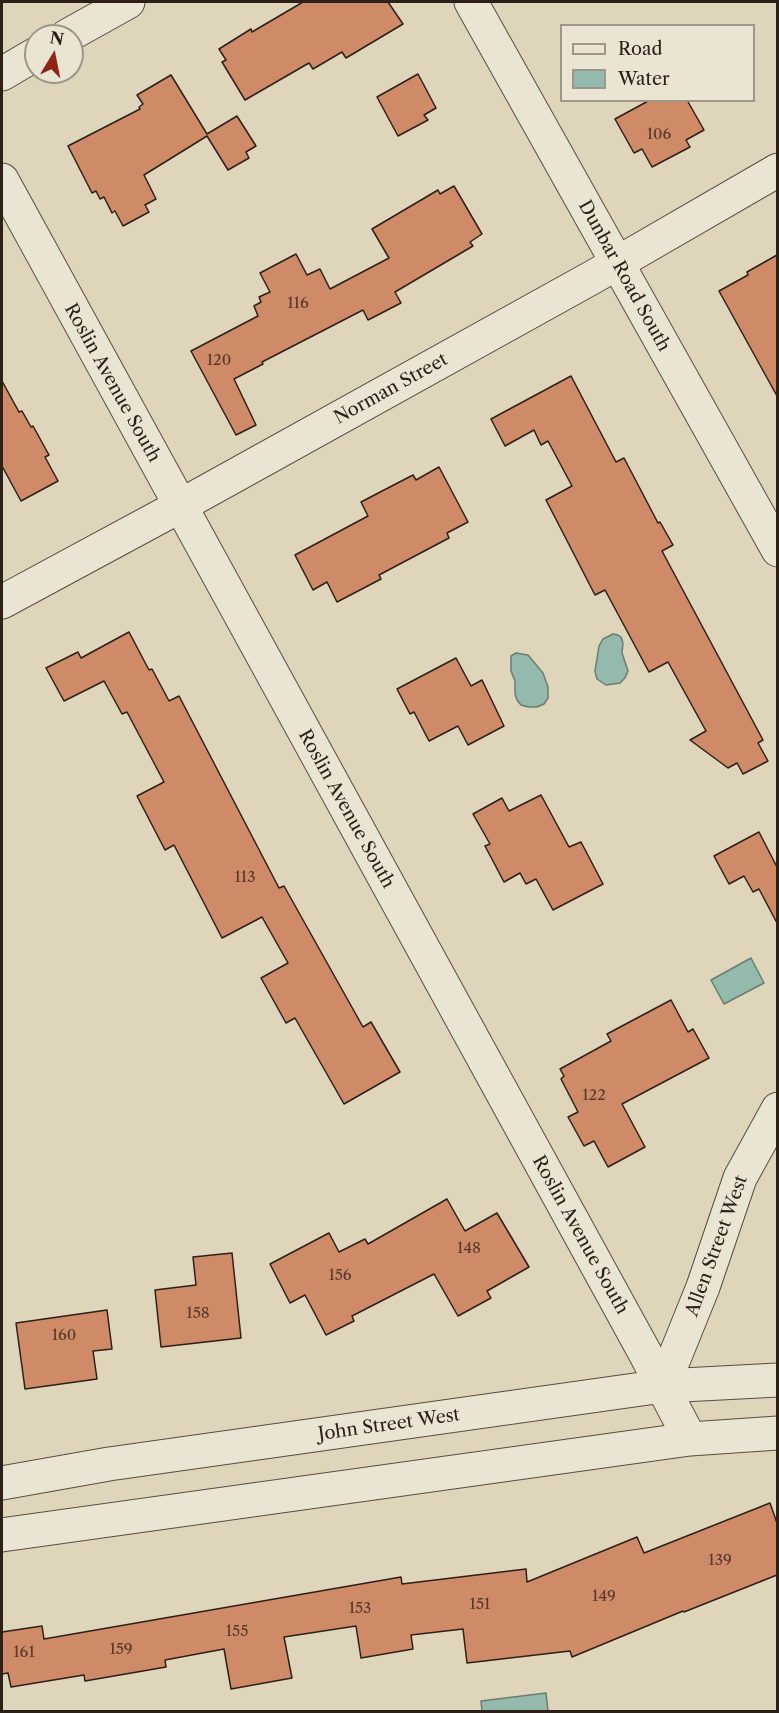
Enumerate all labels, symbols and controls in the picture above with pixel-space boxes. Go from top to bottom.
north arrow [24,24,84,84]
legend [560,24,755,102]
text: N [48,27,65,49]
text: Road [618,38,663,60]
text: Water [618,68,670,90]
house number: 106 [647,126,671,144]
street label: Dunbar Road South [573,197,675,355]
house number: 116 [287,295,309,313]
street label: Roslin Avenue South [59,300,165,466]
street label: Norman Street [331,349,451,429]
house number: 120 [207,352,231,370]
street label: Roslin Avenue South [293,726,399,892]
house number: 113 [235,869,255,887]
house number: 122 [582,1087,606,1105]
street label: Roslin Avenue South [527,1152,633,1318]
street label: Allen Street West [681,1173,753,1319]
house number: 148 [457,1240,481,1258]
house number: 156 [328,1267,352,1285]
house number: 158 [186,1305,210,1323]
house number: 160 [52,1327,76,1345]
street label: John Street West [317,1404,461,1446]
house number: 139 [708,1552,732,1570]
house number: 149 [592,1588,616,1606]
house number: 151 [470,1596,490,1614]
house number: 153 [349,1600,371,1618]
house number: 155 [226,1623,248,1641]
house number: 159 [109,1641,133,1659]
house number: 161 [13,1644,35,1662]

